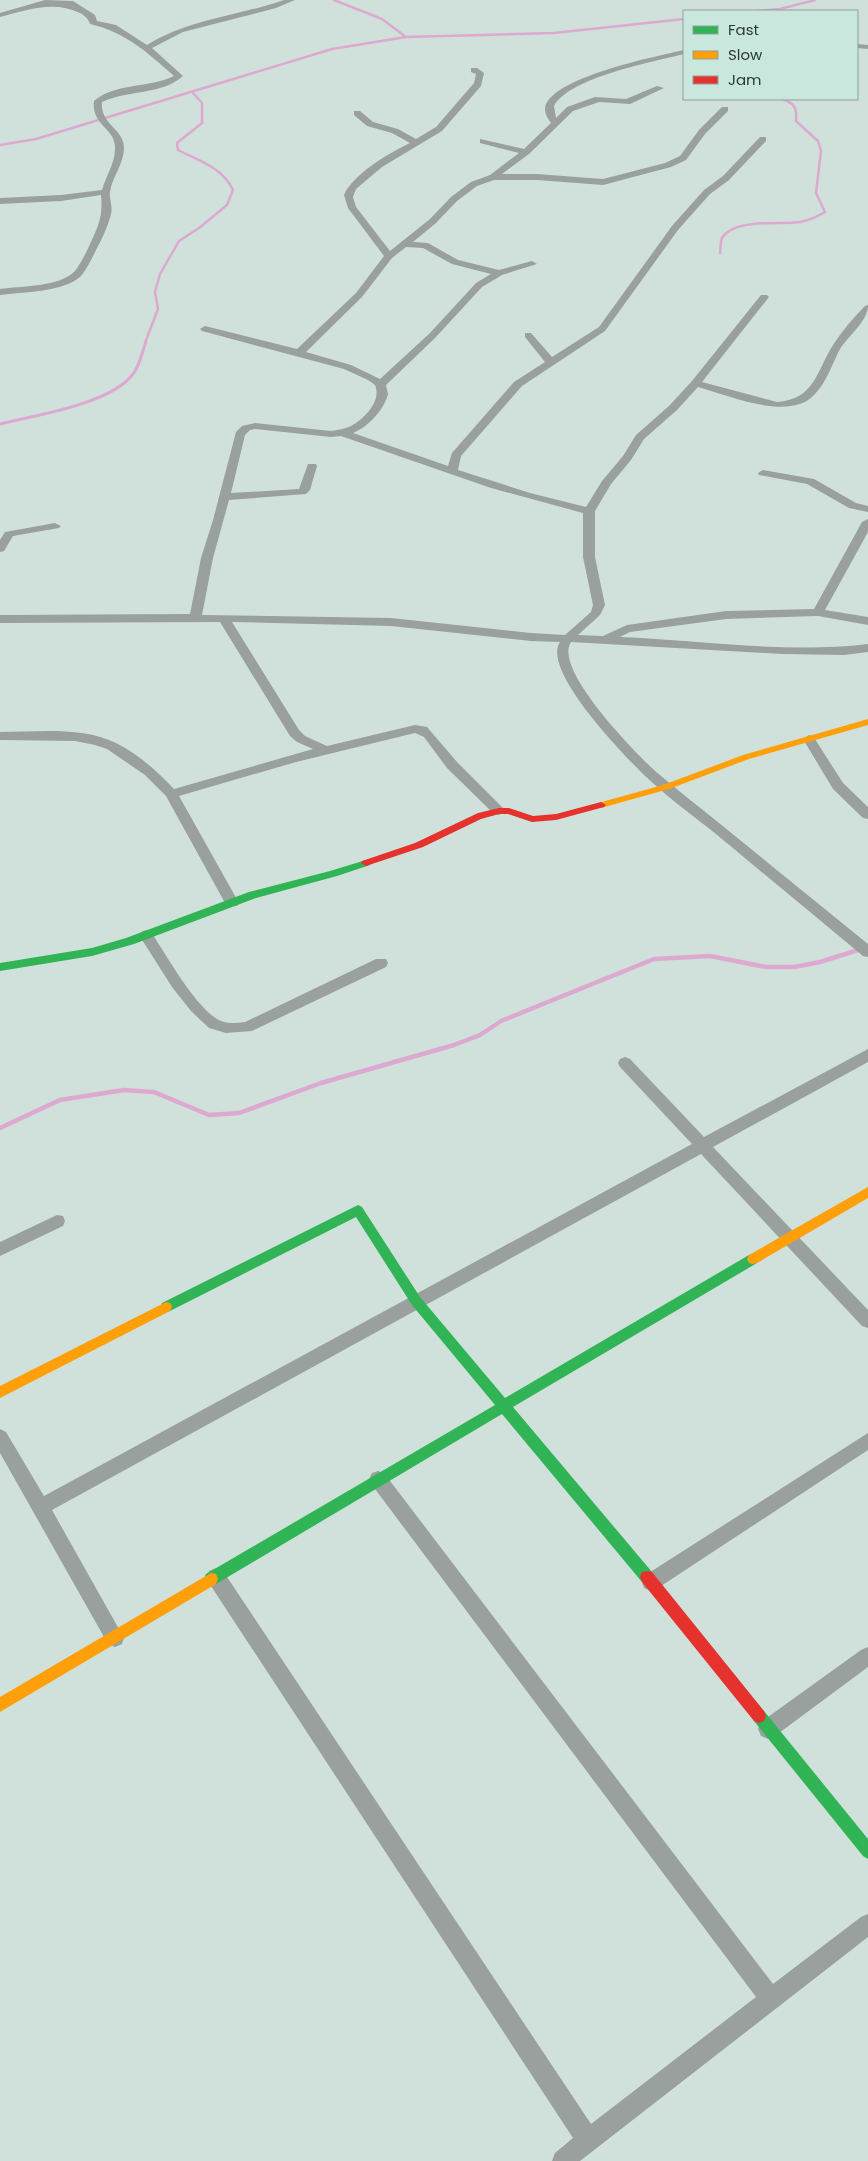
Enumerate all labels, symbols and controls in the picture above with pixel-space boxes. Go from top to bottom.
legend [683,10,858,100]
text: Fast [728,19,759,40]
text: Slow [728,44,763,65]
text: Jam [728,69,762,90]

